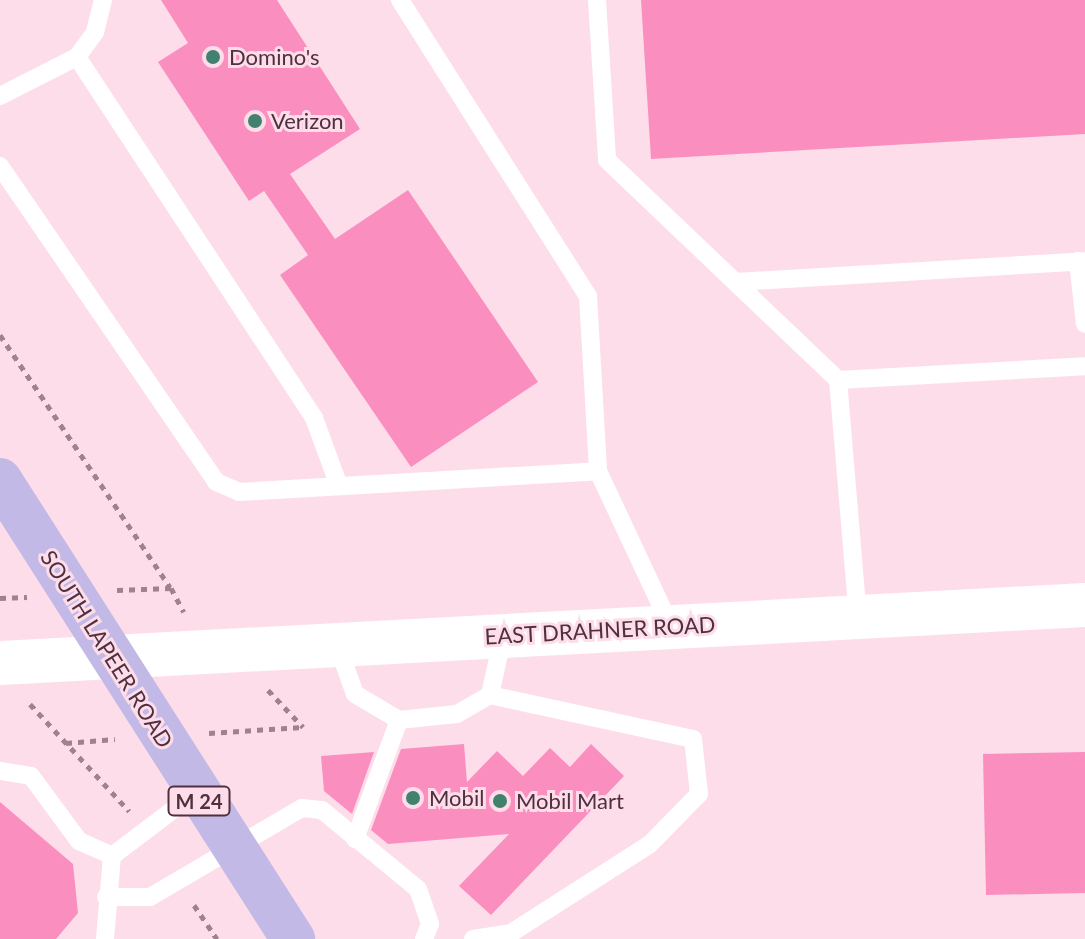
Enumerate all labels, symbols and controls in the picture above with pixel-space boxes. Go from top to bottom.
place label: Domino's [229,44,320,70]
marker: Domino's [204,48,222,66]
place label: Verizon [271,108,344,134]
marker: Verizon [246,112,264,130]
street label: SOUTH LAPEER ROAD [35,545,179,753]
street label: EAST DRAHNER ROAD [484,611,716,649]
road number: M 24 [167,785,231,817]
place label: Mobil [429,785,484,811]
place label: Mobil Mart [516,788,624,814]
marker: Mobil [404,789,422,807]
marker: Mobil Mart [491,792,509,810]

